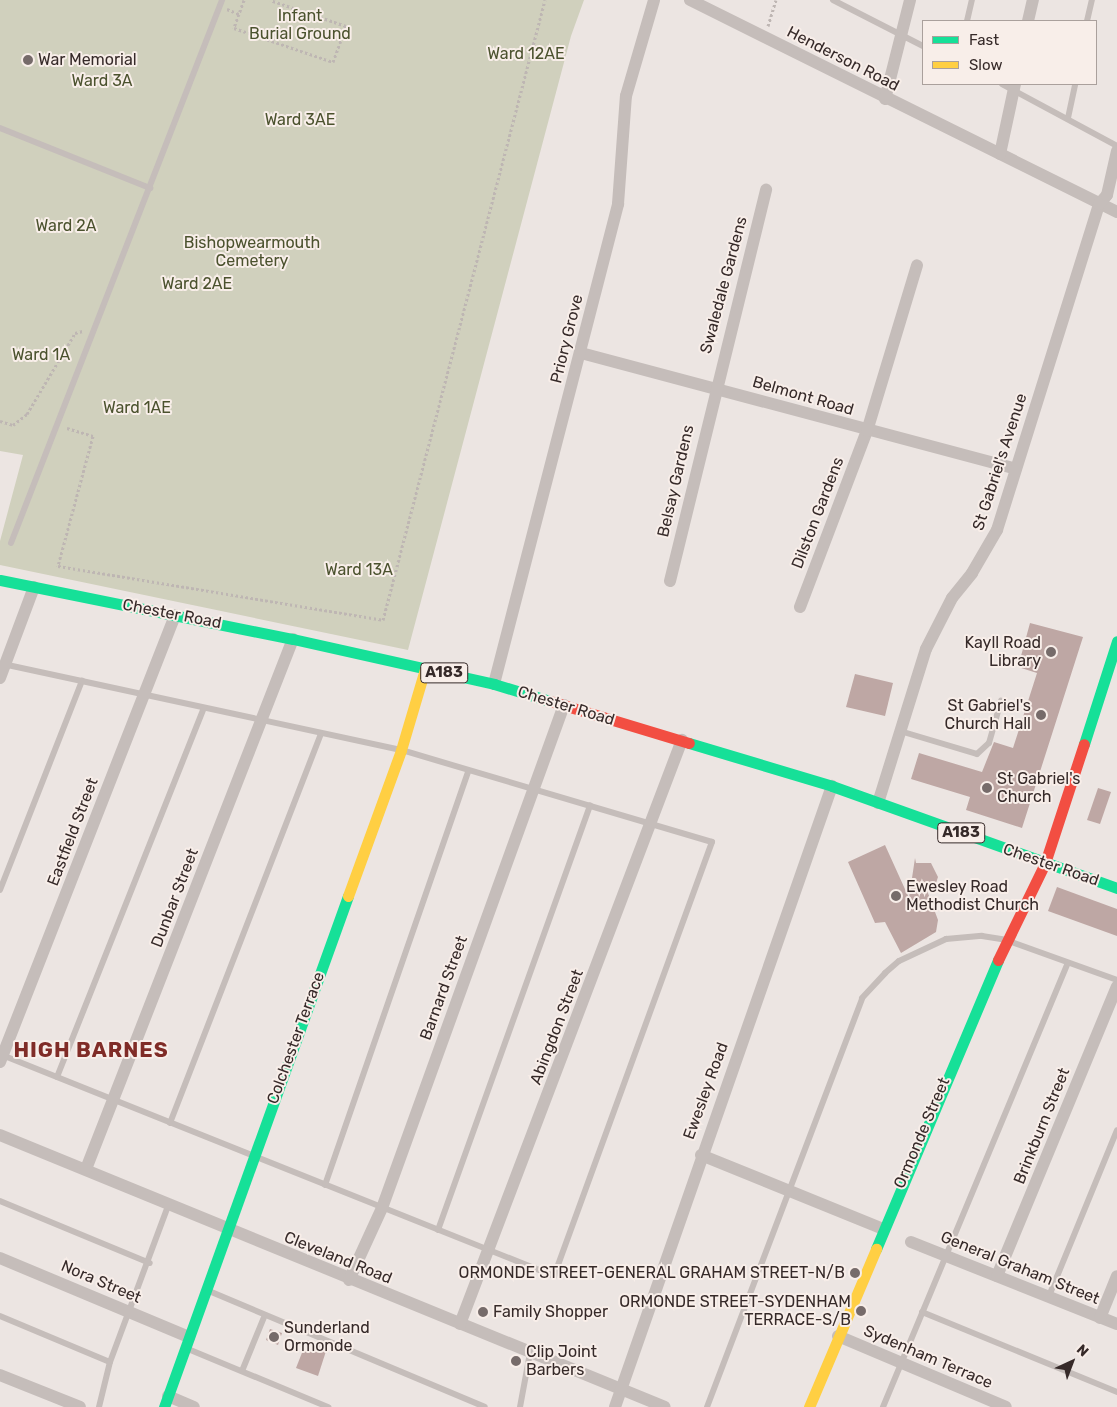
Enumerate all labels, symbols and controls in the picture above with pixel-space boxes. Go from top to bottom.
park label: Infant Burial Ground [249,6,351,44]
legend [922,20,1097,85]
street label: Henderson Road [784,22,902,96]
text: Fast [969,31,999,49]
park label: Ward 12AE [487,44,565,64]
place label: War Memorial [38,50,137,70]
marker: War Memorial [22,54,34,66]
text: Slow [969,56,1002,74]
park label: Ward 3A [72,71,132,91]
park label: Ward 3AE [265,110,335,130]
street label: Swaledale Gardens [696,214,752,356]
park label: Ward 2A [36,216,96,236]
park label: Bishopwearmouth Cemetery [184,233,320,271]
park label: Ward 2AE [162,274,232,294]
street label: Priory Grove [547,292,587,386]
park label: Ward 1A [12,345,70,365]
street label: Belmont Road [750,372,856,420]
street label: St Gabriel's Avenue [969,391,1031,533]
park label: Ward 1AE [103,398,171,418]
street label: Belsay Gardens [654,423,698,539]
street label: Dilston Gardens [788,454,848,572]
park label: Ward 13A [325,560,393,580]
street label: Chester Road [121,595,223,633]
place label: Kayll Road Library [964,633,1041,671]
marker: Kayll Road Library [1045,646,1057,658]
road number: A183 [419,660,469,686]
street label: Chester Road [515,682,617,730]
place label: St Gabriel's Church Hall [945,696,1031,734]
marker: St Gabriel's Church Hall [1035,709,1047,721]
place label: St Gabriel's Church [997,769,1080,807]
street label: Eastfield Street [44,775,102,889]
marker: St Gabriel's Church [981,782,993,794]
road number: A183 [936,820,986,846]
street label: Chester Road [1000,840,1102,890]
street label: Dunbar Street [147,846,203,950]
place label: Ewesley Road Methodist Church [906,877,1039,915]
marker: Ewesley Road Methodist Church [890,890,902,902]
street label: Barnard Street [416,933,472,1043]
street label: Abingdon Street [526,967,588,1087]
street label: Colchester Terrace [263,969,329,1107]
district label: HIGH BARNES [12,1037,170,1063]
street label: Ewesley Road [679,1040,733,1142]
street label: Brinkburn Street [1010,1065,1074,1187]
street label: Ormonde Street [890,1075,954,1191]
street label: General Graham Street [938,1227,1102,1309]
street label: Cleveland Road [281,1228,395,1288]
street label: Nora Street [58,1257,144,1307]
place label: ORMONDE STREET-GENERAL GRAHAM STREET-N/B [458,1263,845,1283]
marker: ORMONDE STREET-GENERAL GRAHAM STREET-N/B [849,1267,861,1279]
place label: ORMONDE STREET-SYDENHAM TERRACE-S/B [619,1292,851,1330]
place label: Family Shopper [493,1302,608,1322]
marker: ORMONDE STREET-SYDENHAM TERRACE-S/B [855,1305,867,1317]
marker: Family Shopper [477,1306,489,1318]
place label: Sunderland Ormonde [284,1318,370,1356]
street label: Sydenham Terrace [860,1321,996,1393]
marker: Sunderland Ormonde [268,1331,280,1343]
north arrow [1047,1337,1097,1387]
text: N [1073,1341,1092,1360]
place label: Clip Joint Barbers [526,1342,597,1380]
marker: Clip Joint Barbers [510,1355,522,1367]

